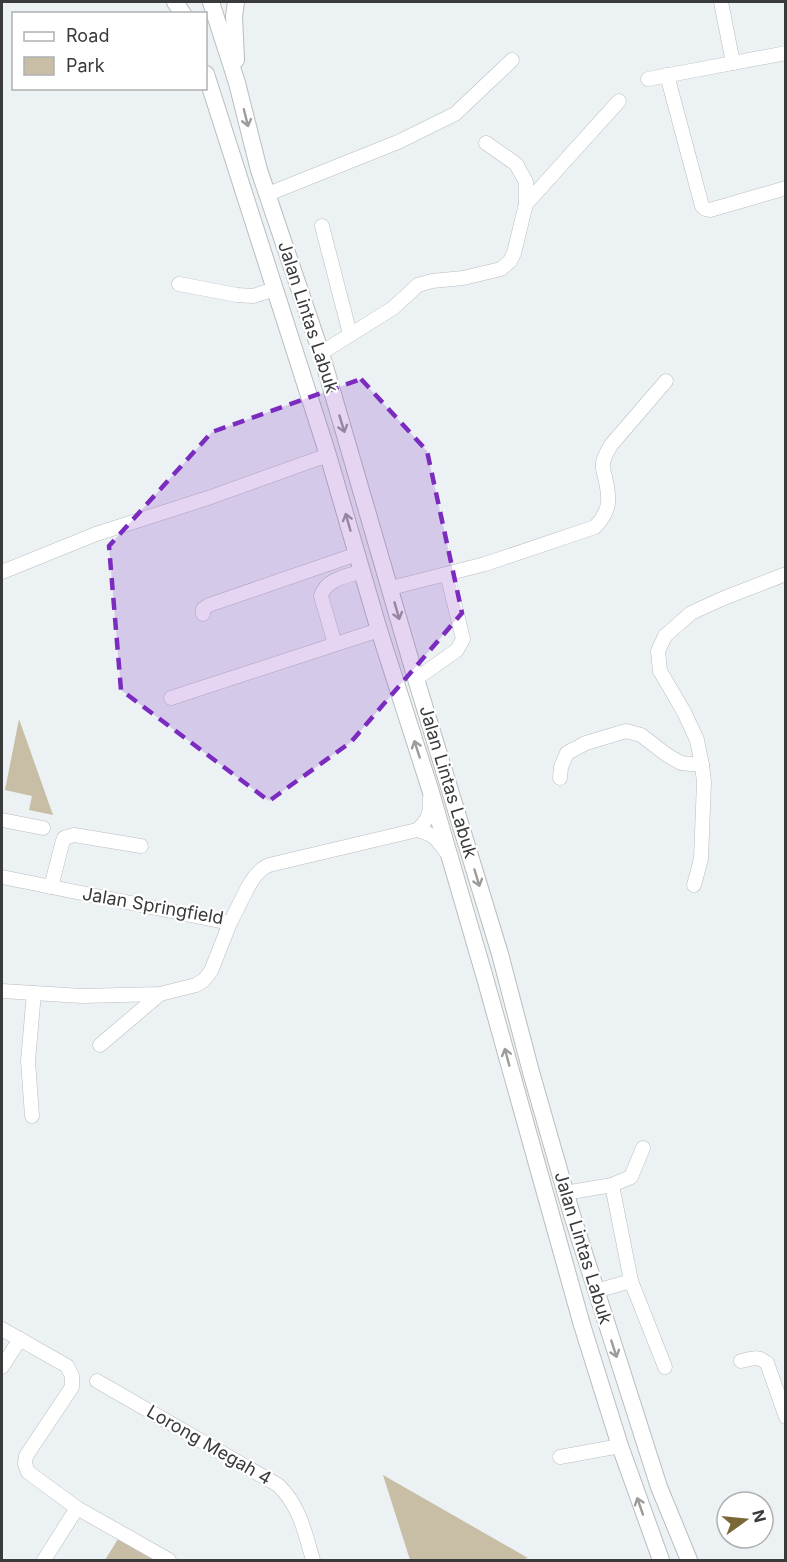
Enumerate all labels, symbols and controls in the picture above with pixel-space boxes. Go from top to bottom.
legend [12,12,207,90]
text: Road [66,25,109,46]
text: Park [66,55,105,76]
one-way arrow [241,108,253,127]
street label: Jalan Lintas Labuk [274,238,343,395]
one-way arrow [337,414,348,433]
one-way arrow [342,513,353,532]
one-way arrow [392,601,403,620]
street label: Jalan Lintas Labuk [415,703,482,861]
one-way arrow [411,740,422,759]
one-way arrow [472,868,483,887]
street label: Jalan Springfield [81,883,225,928]
one-way arrow [500,1048,512,1067]
street label: Jalan Lintas Labuk [550,1169,617,1327]
one-way arrow [610,1339,621,1358]
street label: Lorong Megah 4 [143,1400,275,1489]
north arrow [715,1490,775,1550]
one-way arrow [634,1497,645,1516]
text: N [748,1508,771,1525]

